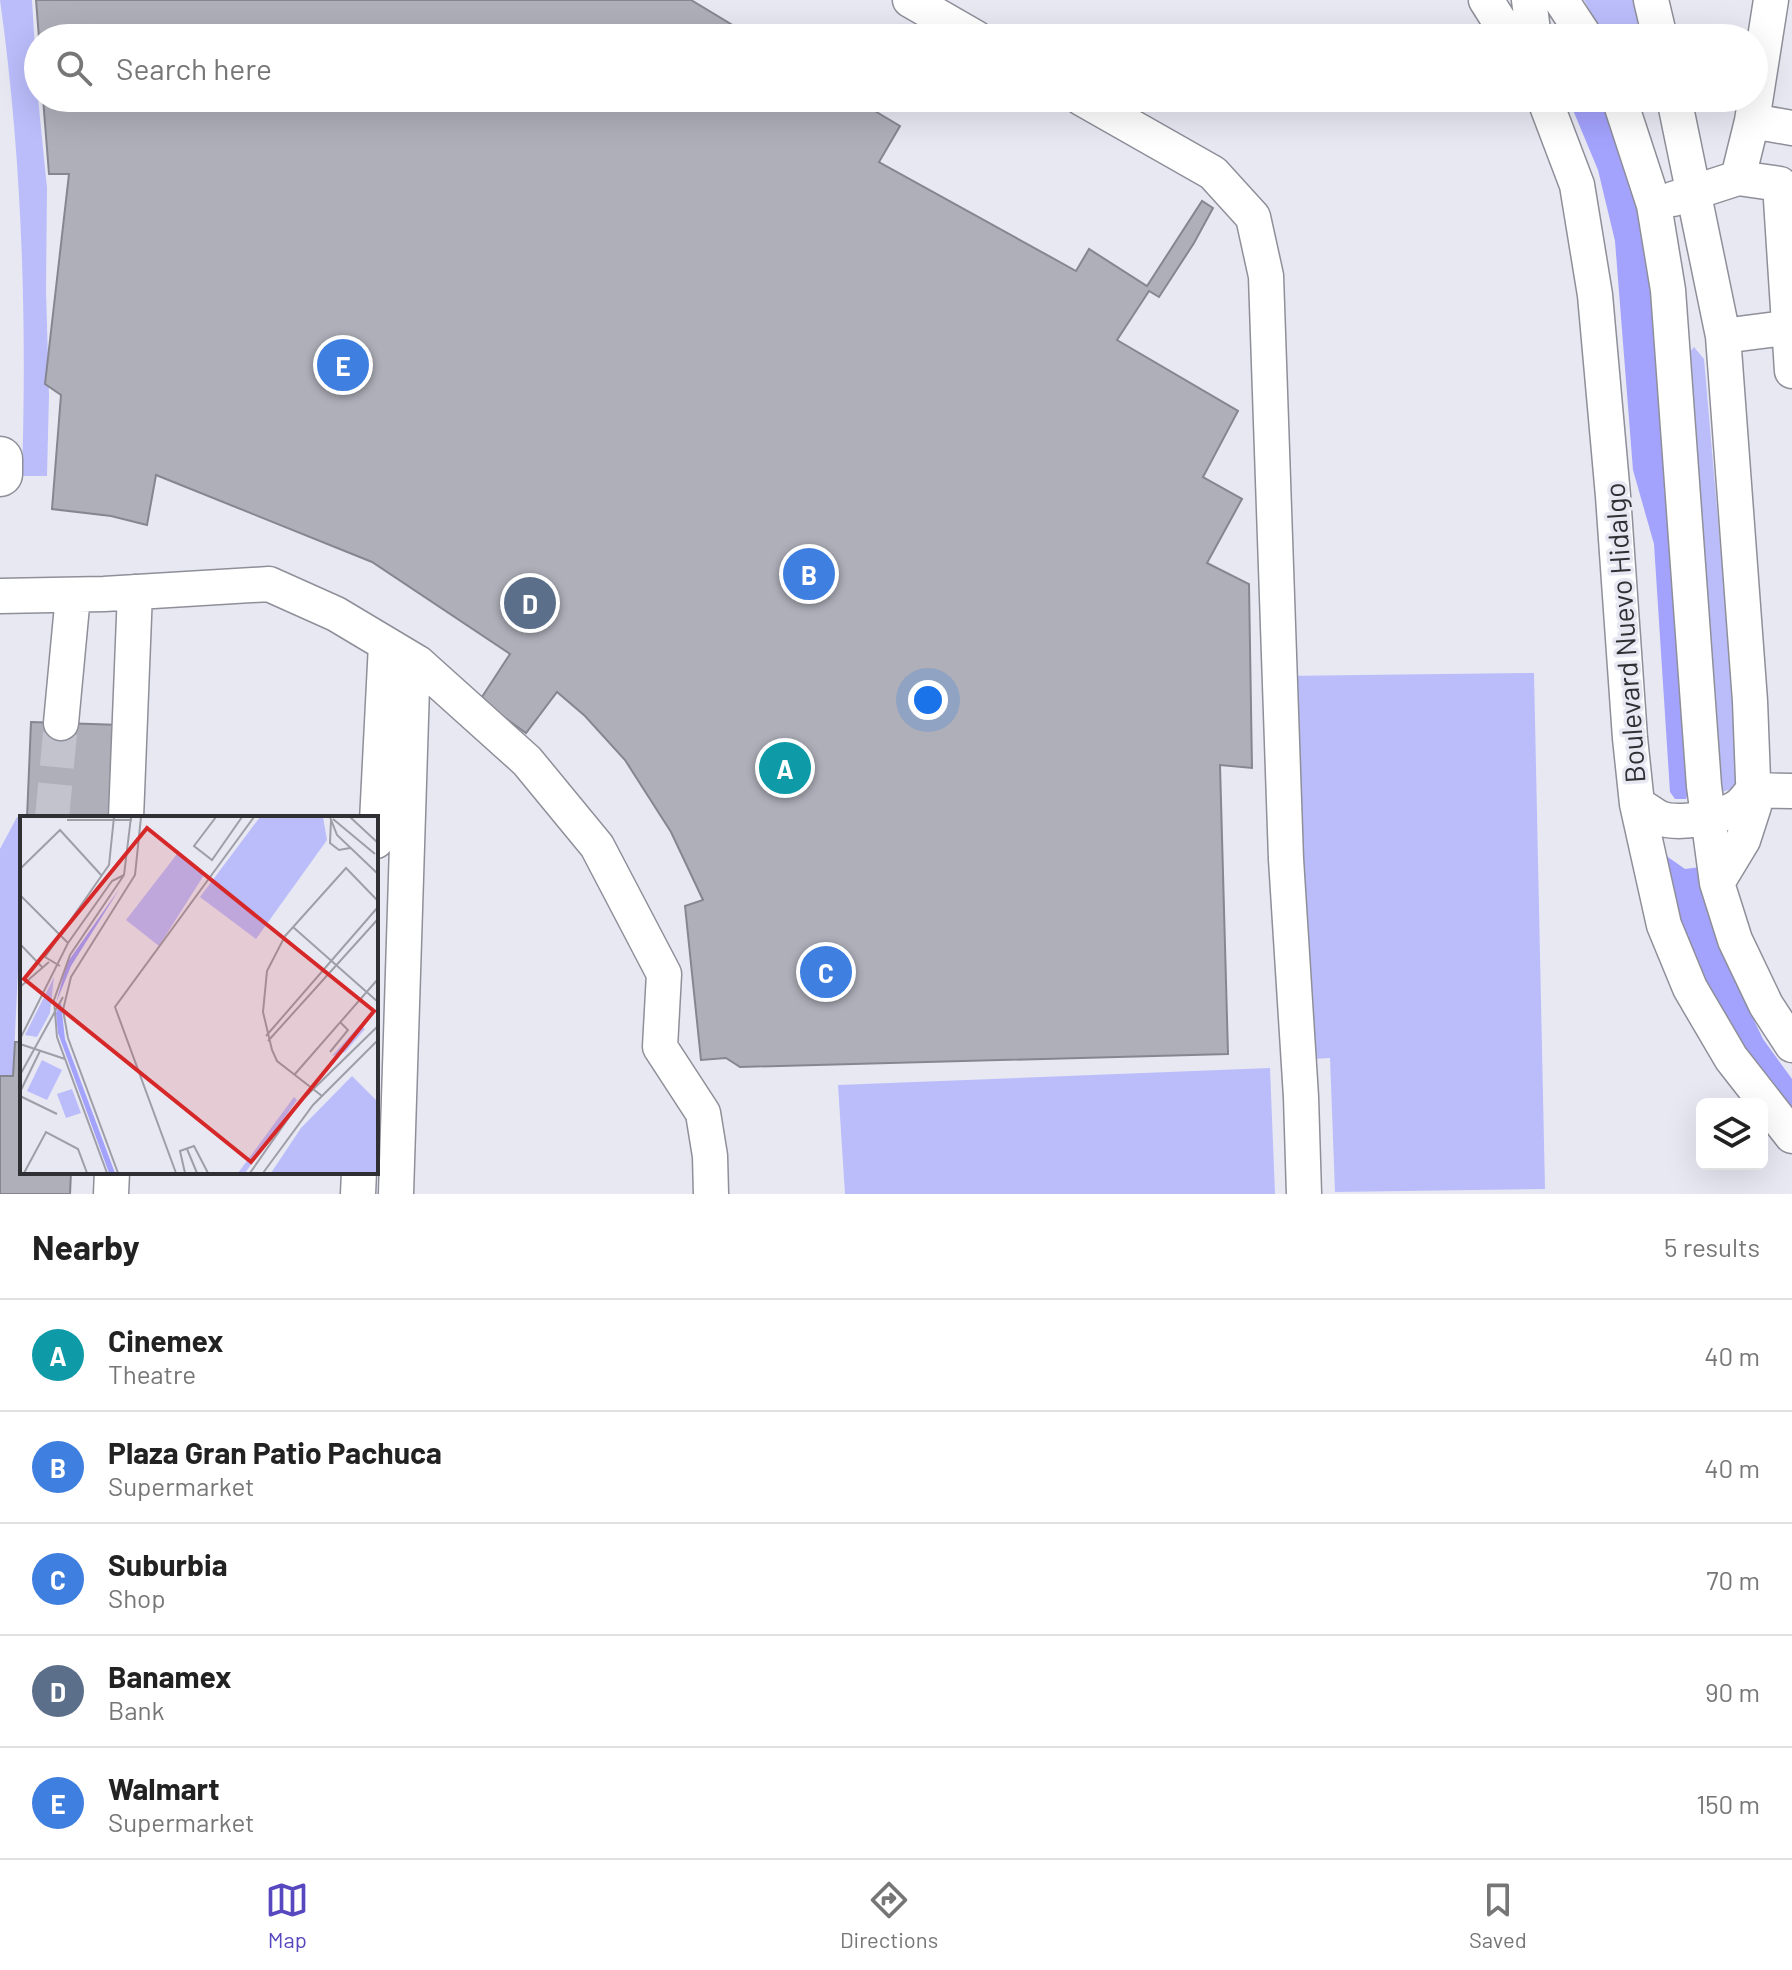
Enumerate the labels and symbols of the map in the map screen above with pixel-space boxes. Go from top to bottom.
pin: E [317,335,369,395]
street label: Boulevard Nuevo Hidalgo [1597,482,1651,784]
pin: B [783,544,835,604]
pin: D [504,573,556,633]
your location [908,680,948,720]
pin: A [759,738,811,798]
inset map [20,816,378,1174]
pin: C [800,942,852,1002]

